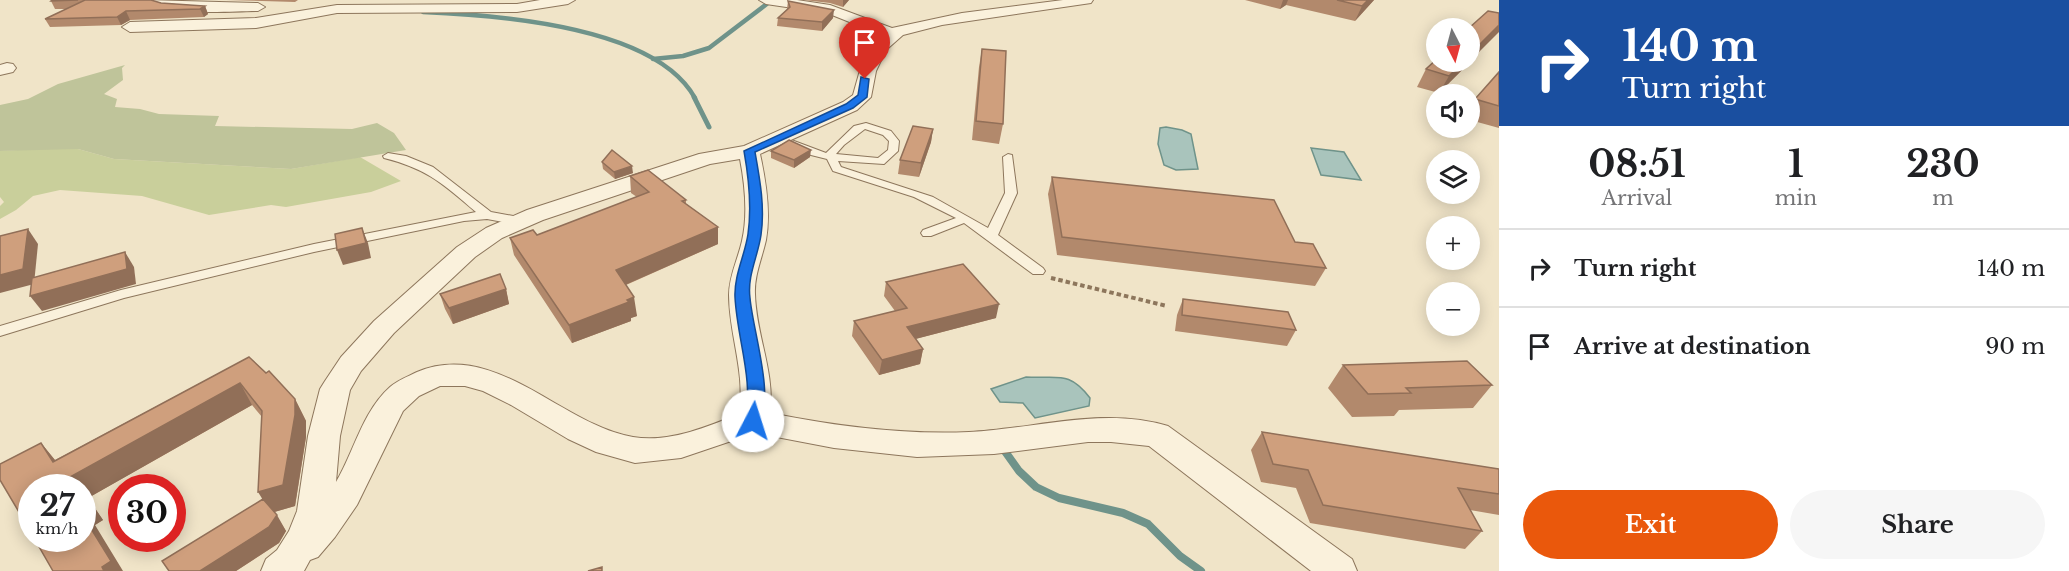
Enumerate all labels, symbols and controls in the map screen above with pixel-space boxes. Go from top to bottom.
pin [839,17,890,79]
north arrow [1426,18,1480,72]
map controls [1426,18,1480,336]
text: 140 m [1622,20,1758,72]
icon: right [1523,24,1601,102]
icon: arrive [848,26,881,59]
text: Turn right [1622,72,1766,105]
button: sound [1426,84,1480,138]
text: 08:51 [1588,142,1686,187]
text: 1 [1788,142,1804,187]
text: 230 [1906,142,1980,187]
button: layers [1426,150,1480,204]
text: Arrival [1602,186,1672,210]
text: min [1775,186,1817,210]
text: m [1932,186,1954,210]
button: + [1426,216,1480,270]
icon: right [1523,252,1556,285]
text: Turn right [1574,255,1696,282]
text: 140 m [1977,255,2045,282]
button: − [1426,282,1480,336]
icon: arrive [1523,330,1556,363]
text: Arrive at destination [1574,333,1811,360]
text: 90 m [1985,333,2045,360]
position arrow [721,389,785,453]
speed limit sign: 30 [108,474,186,552]
text: 27 [39,487,75,524]
button: Exit [1523,490,1778,559]
button: Share [1790,490,2045,559]
text: km/h [36,519,78,538]

